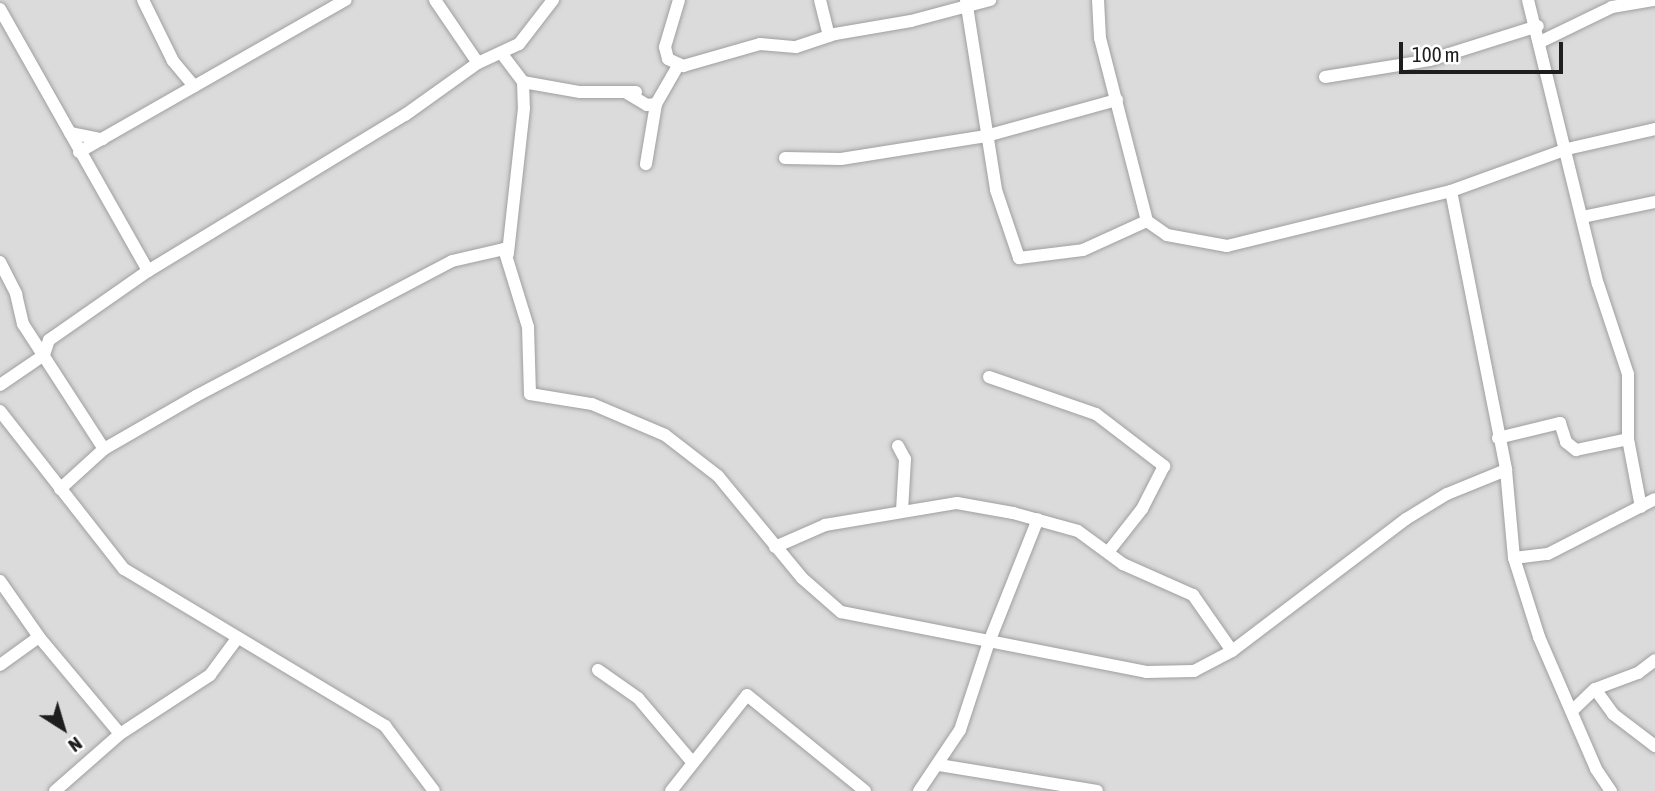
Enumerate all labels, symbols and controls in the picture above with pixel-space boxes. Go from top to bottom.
scale bar [1403,28,1568,72]
text: 100 m [1412,42,1460,66]
north arrow [28,693,98,763]
text: N [65,733,87,757]

